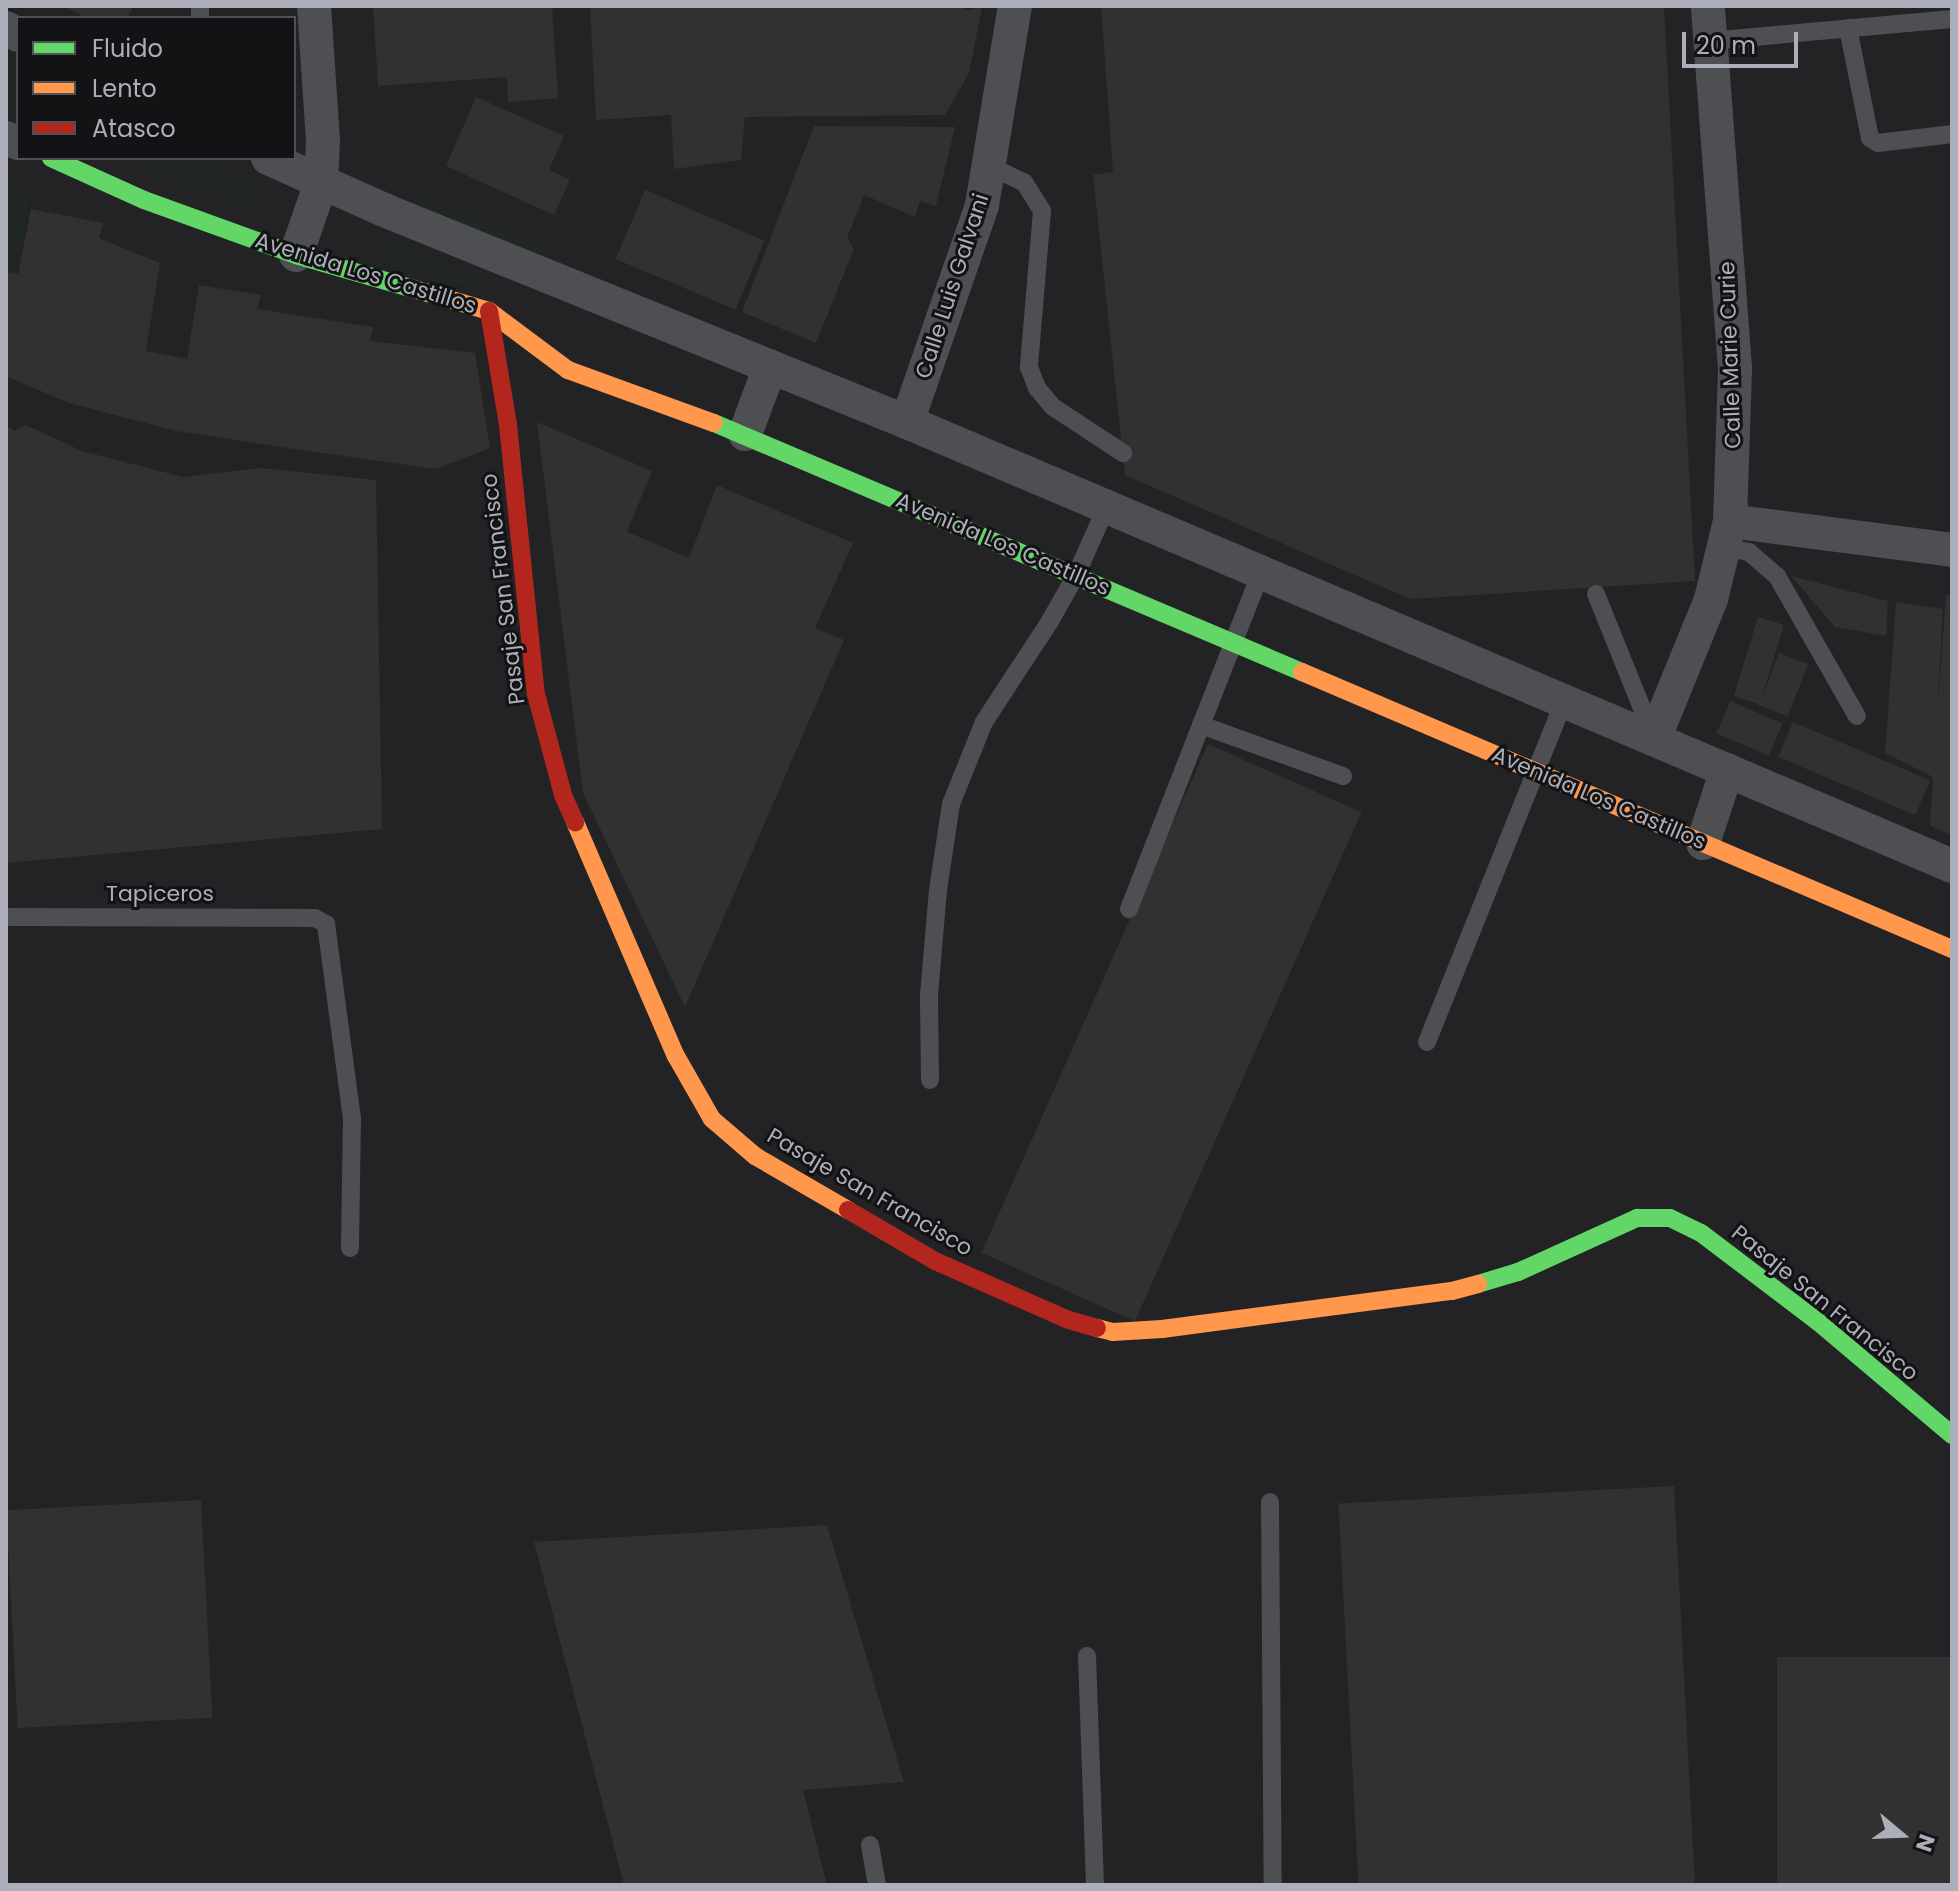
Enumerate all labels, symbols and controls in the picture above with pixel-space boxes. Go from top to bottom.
legend [16,16,296,160]
scale bar [1686,16,1802,66]
text: 20 m [1696,29,1756,62]
text: Fluido [92,32,163,65]
text: Lento [92,72,157,105]
text: Atasco [92,112,176,145]
street label: Calle Luis Galvani [910,190,994,382]
street label: Avenida Los Castillos [252,227,480,319]
street label: Calle Marie Curie [1714,261,1746,449]
street label: Pasaje San Francisco [476,472,530,706]
street label: Avenida Los Castillos [892,487,1114,601]
street label: Avenida Los Castillos [1488,741,1710,855]
street label: Tapiceros [106,881,214,907]
street label: Pasaje San Francisco [763,1122,977,1262]
street label: Pasaje San Francisco [1726,1220,1924,1386]
north arrow [1862,1795,1942,1875]
text: N [1908,1830,1943,1856]

